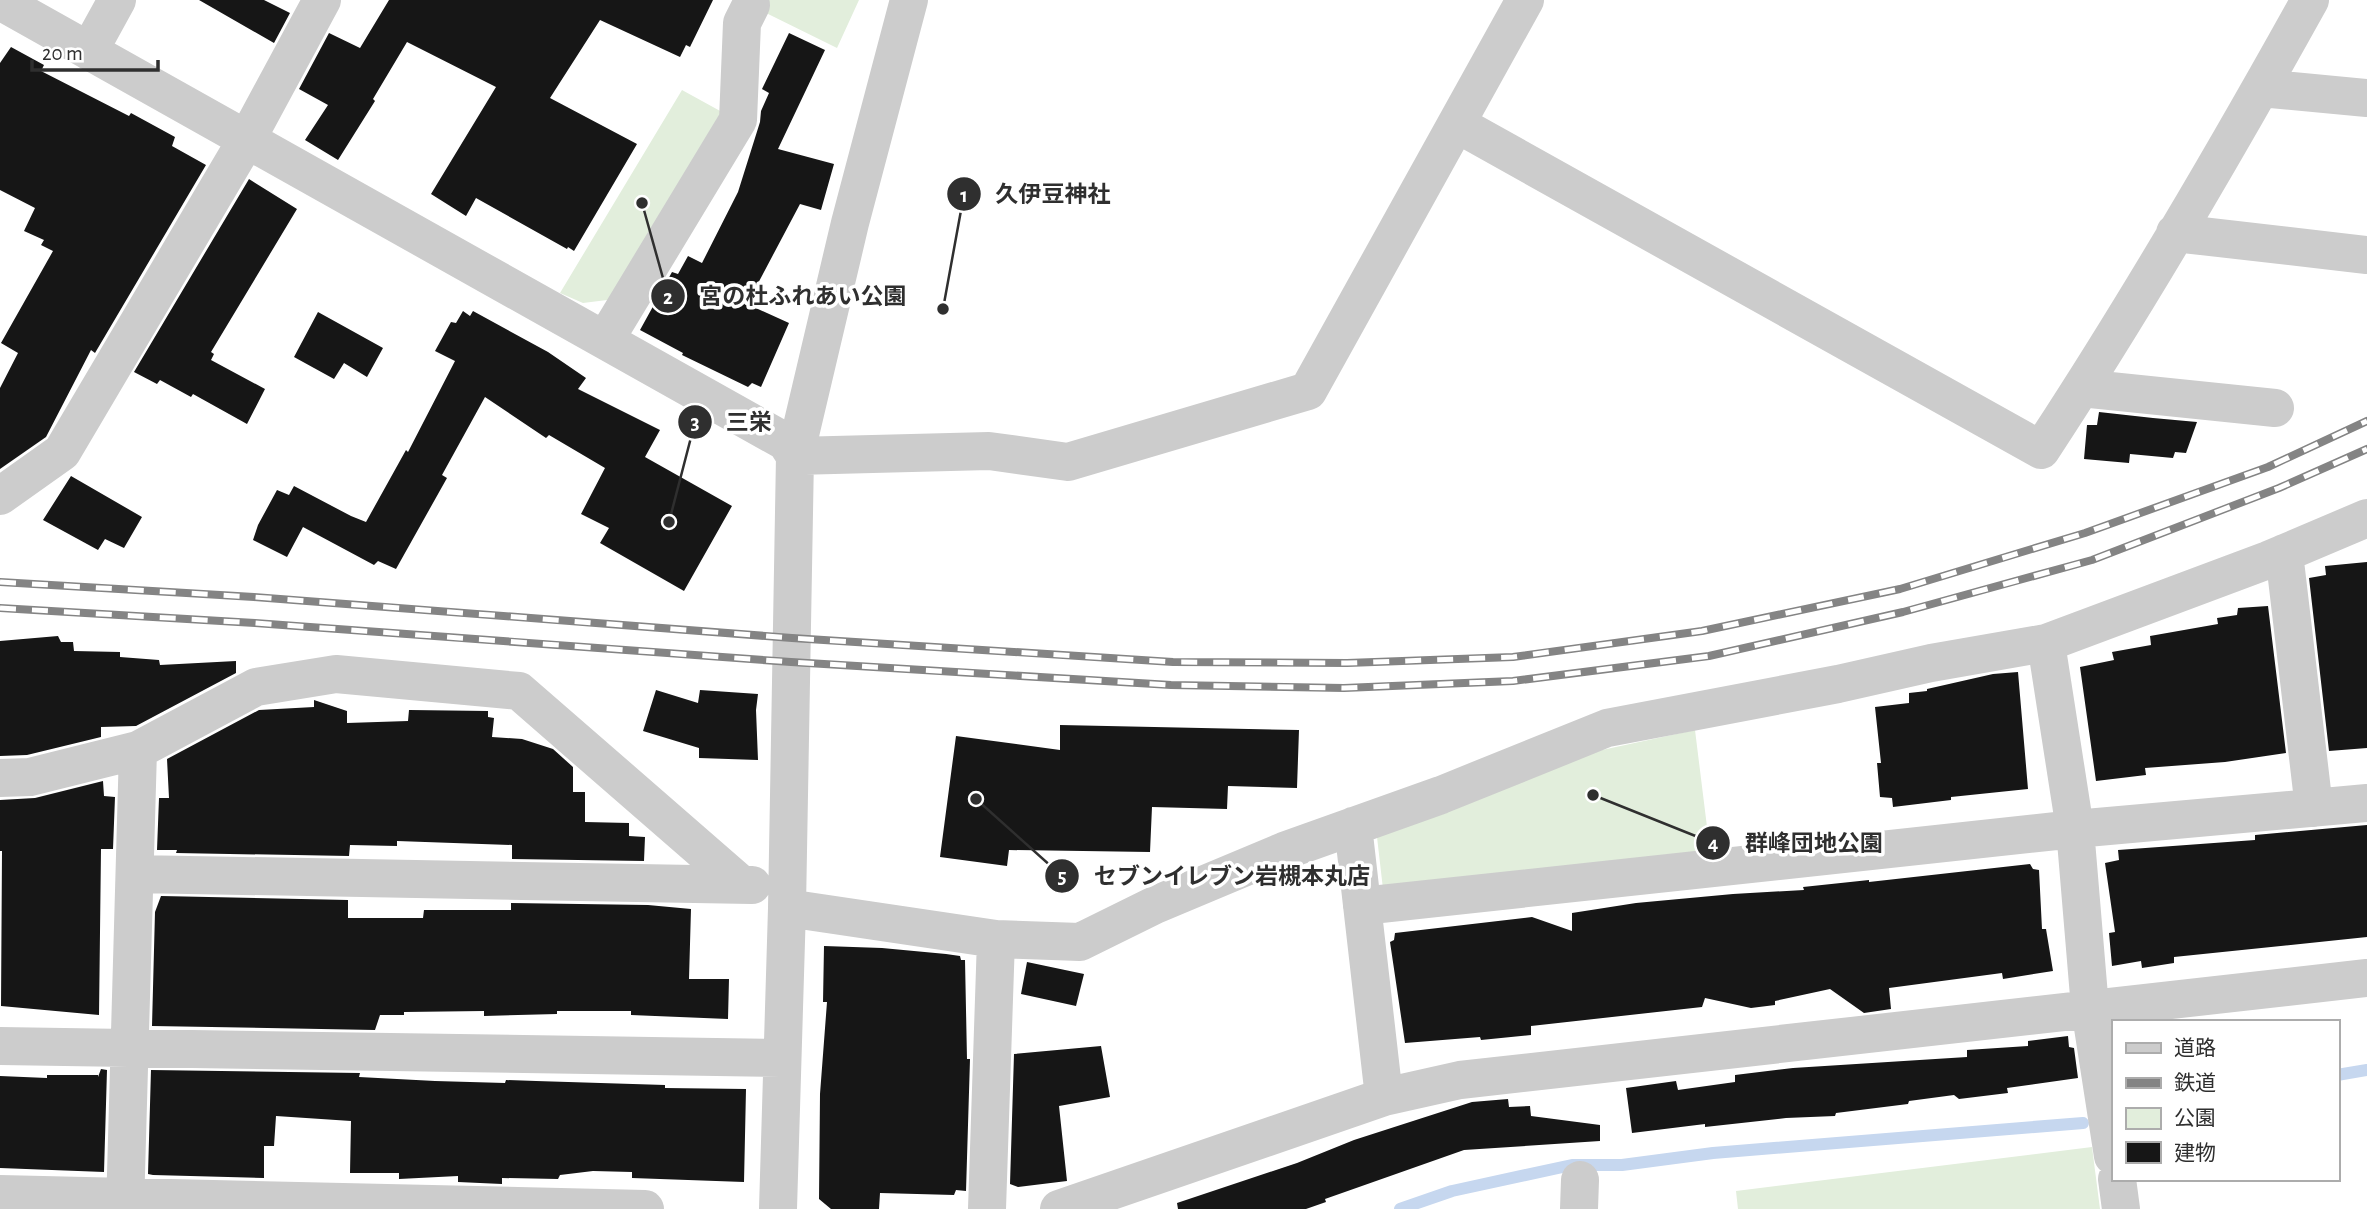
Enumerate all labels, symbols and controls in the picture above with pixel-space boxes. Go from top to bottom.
scale bar [32,28,158,72]
text: 20 m [42,43,83,64]
callout: 久伊豆神社 [947,172,1125,216]
text: 久伊豆神社 [996,182,1111,207]
text: 1 [960,185,968,206]
callout: 宮の杜ふれあい公園 [650,274,920,318]
text: 宮の杜ふれあい公園 [700,284,907,309]
text: 2 [663,287,673,308]
callout: 三栄 [677,400,786,444]
text: 三栄 [726,410,772,435]
text: 3 [690,412,700,433]
callout: 群峰団地公園 [1696,821,1897,865]
text: 群峰団地公園 [1745,831,1883,856]
text: 4 [1708,833,1718,854]
callout: セブンイレブン岩槻本丸店 [1045,854,1384,898]
text: セブンイレブン岩槻本丸店 [1094,864,1370,889]
text: 5 [1057,866,1067,887]
legend [2112,1020,2339,1181]
text: 道路 [2174,1037,2216,1059]
text: 鉄道 [2174,1072,2216,1094]
text: 公園 [2174,1108,2216,1129]
text: 建物 [2174,1142,2216,1164]

